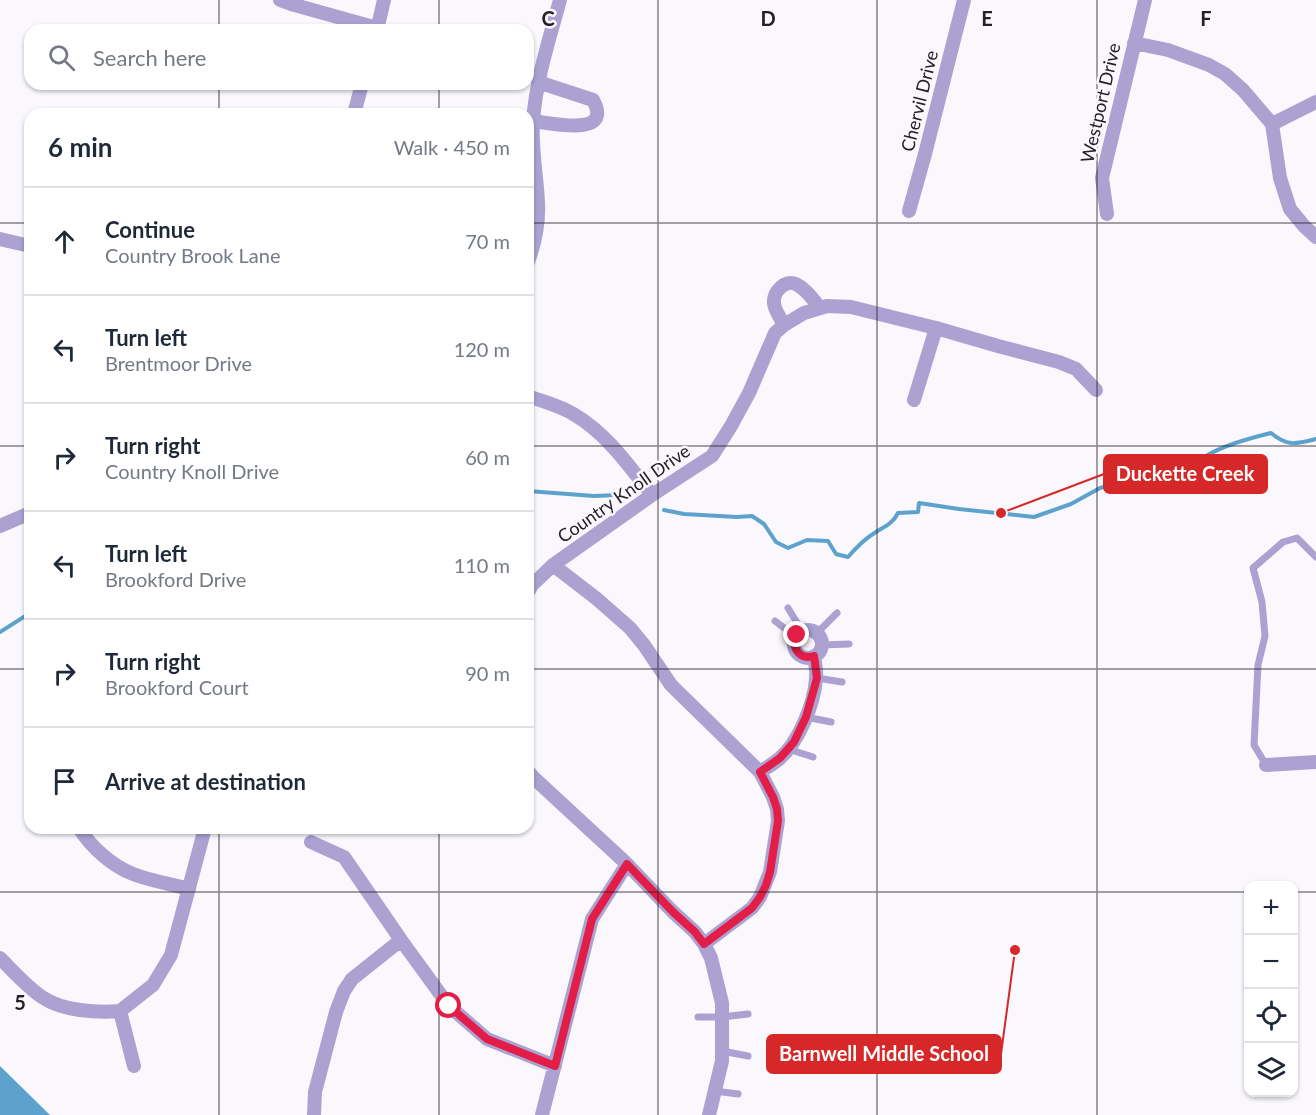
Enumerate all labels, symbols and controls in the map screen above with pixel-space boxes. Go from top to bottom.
text: C [541,6,555,30]
text: D [760,6,776,30]
text: E [981,6,993,30]
text: F [1200,6,1212,30]
search box [24,24,534,90]
icon: search [45,41,78,74]
street label: Westport Drive [1076,41,1124,165]
text: Search here [93,44,206,71]
street label: Chervil Drive [896,48,942,154]
text: 6 min [48,131,112,163]
text: Walk · 450 m [394,135,510,159]
text: Continue [105,216,195,243]
icon: ahead [48,225,81,258]
text: 70 m [465,229,510,253]
text: Country Brook Lane [105,243,281,267]
text: Turn left [105,324,187,351]
icon: left [48,333,81,366]
text: 120 m [454,337,510,361]
text: Brentmoor Drive [105,351,252,375]
text: Turn right [105,432,200,459]
street label: Country Knoll Drive [553,439,694,547]
icon: right [48,441,81,474]
text: 60 m [465,445,510,469]
callout: Duckette Creek [1104,455,1267,493]
text: Country Knoll Drive [105,459,279,483]
text: Duckette Creek [1116,461,1255,485]
text: Turn left [105,540,187,567]
icon: left [48,549,81,582]
text: 110 m [454,553,510,577]
text: Brookford Drive [105,567,246,591]
route end [783,621,809,647]
text: Turn right [105,648,200,675]
icon: right [48,657,81,690]
text: 90 m [465,661,510,685]
text: Brookford Court [105,675,249,699]
icon: arrive [48,765,81,798]
text: Arrive at destination [105,768,306,795]
map controls [1244,881,1298,1097]
button: + [1244,881,1298,935]
button: − [1244,935,1298,989]
button: locate [1244,989,1298,1043]
text: 5 [14,990,26,1014]
route start [435,992,461,1018]
callout: Barnwell Middle School [767,1035,1001,1073]
text: Barnwell Middle School [779,1041,989,1065]
button: layers [1244,1043,1298,1097]

